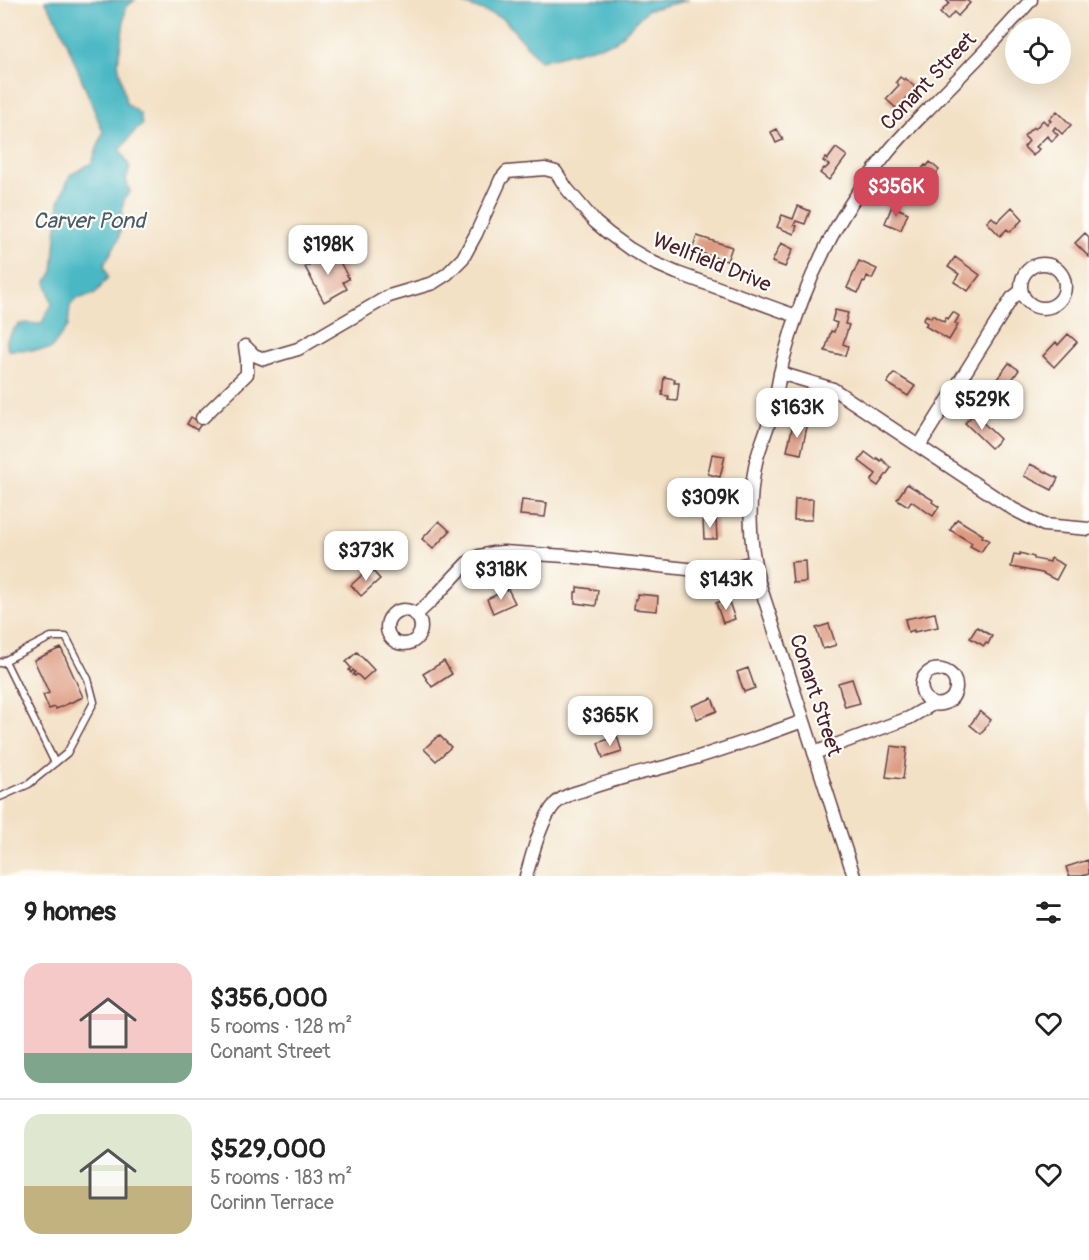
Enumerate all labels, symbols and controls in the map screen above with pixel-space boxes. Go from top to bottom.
map controls [1005,18,1071,84]
button: locate [1005,18,1071,84]
street label: Conant Street [875,26,982,136]
pin: $356K [854,167,938,218]
text: $356K [868,174,924,199]
water label: Carver Pond [33,207,148,235]
pin: $198K [286,225,370,276]
street label: Wellfield Drive [649,226,776,299]
text: $198K [302,232,354,257]
pin: $529K [940,380,1024,431]
text: $529K [954,387,1010,412]
pin: $163K [755,388,839,439]
text: $163K [770,395,824,420]
pin: $309K [668,478,752,529]
text: $309K [681,485,739,510]
pin: $373K [324,531,408,582]
text: $373K [338,538,394,563]
pin: $318K [459,550,543,601]
text: $318K [475,557,527,582]
pin: $143K [684,560,768,611]
text: $143K [699,567,753,592]
street label: Conant Street [783,631,848,760]
pin: $365K [568,696,652,747]
text: $365K [582,703,638,728]
text: 9 homes [24,896,116,928]
icon: filters [1032,896,1065,929]
text: $356,000 [210,982,328,1014]
icon: home [72,987,144,1059]
icon: heart [1032,1007,1065,1040]
text: 5 rooms · 128 m² [210,1014,352,1039]
text: Conant Street [210,1039,331,1064]
text: $529,000 [210,1133,326,1165]
icon: home [72,1138,144,1210]
icon: heart [1032,1158,1065,1191]
text: 5 rooms · 183 m² [210,1165,352,1190]
text: Corinn Terrace [210,1190,334,1215]

